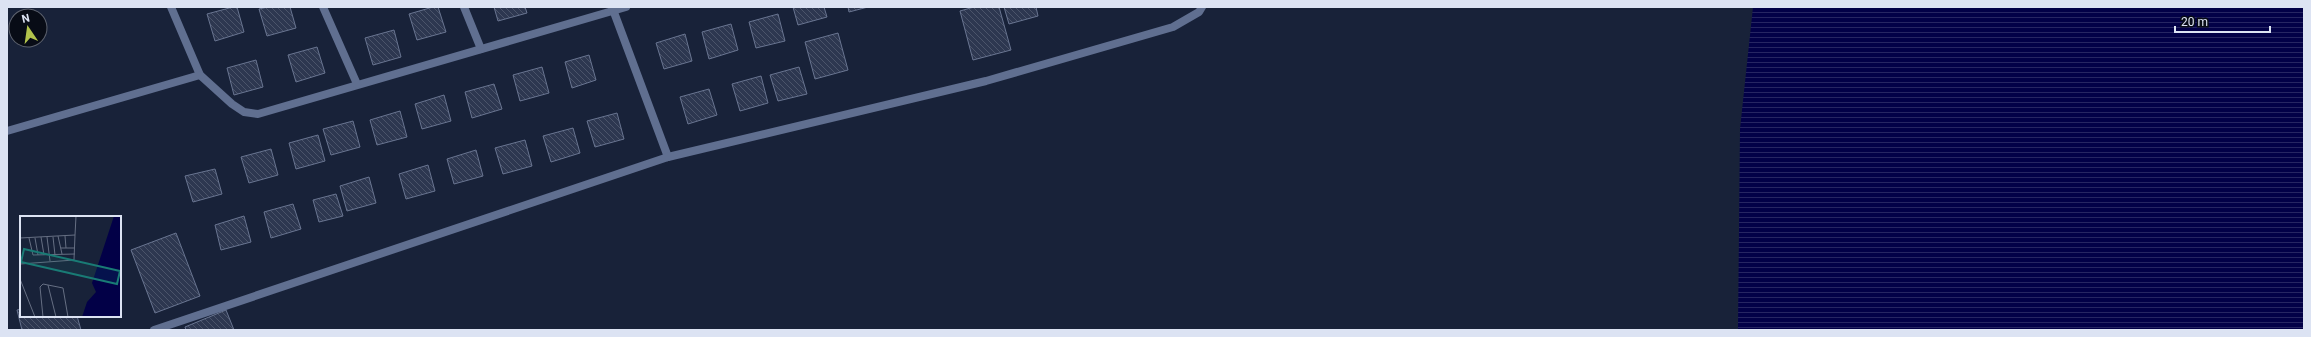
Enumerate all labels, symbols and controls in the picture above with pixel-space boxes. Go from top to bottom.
north arrow [8,8,48,48]
scale bar [2175,8,2270,34]
text: N [21,11,31,26]
text: 20 m [2181,15,2208,29]
inset map [20,216,121,317]

